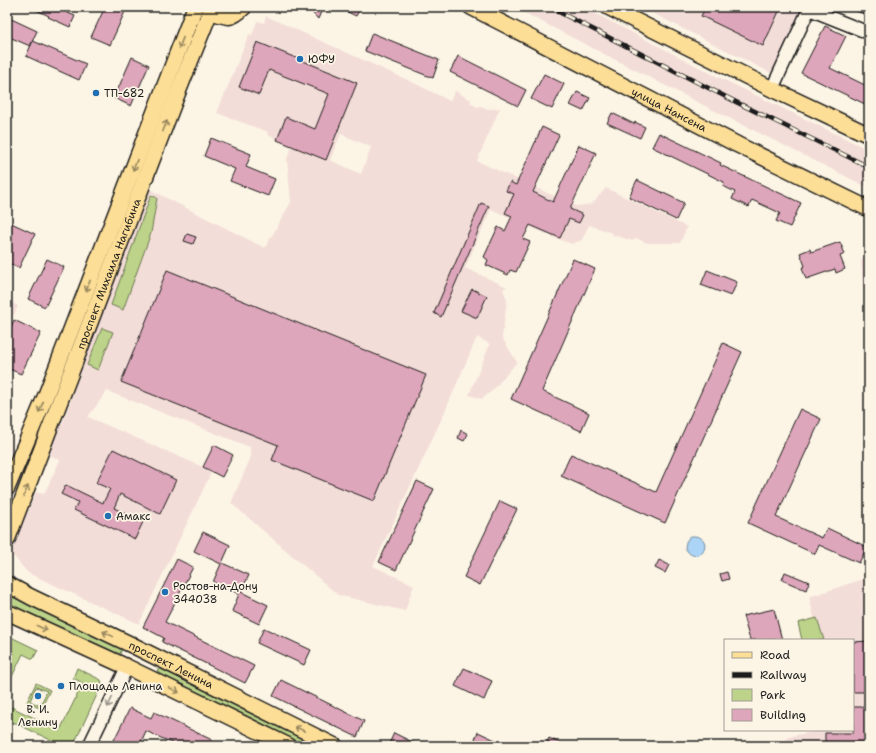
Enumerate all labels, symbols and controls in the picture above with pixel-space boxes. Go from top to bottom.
one-way arrow [176,37,184,49]
place label: ЮФУ [308,52,335,67]
marker: ЮФУ [295,54,305,64]
street label: улица Нансена [629,84,709,136]
place label: ТП-682 [104,86,144,101]
marker: ТП-682 [91,88,101,98]
one-way arrow [161,120,169,132]
one-way arrow [130,158,138,170]
street label: проспект Михаила Нагибина [74,196,145,351]
one-way arrow [83,280,91,292]
one-way arrow [36,401,44,413]
one-way arrow [22,485,30,497]
place label: Амакс [116,509,151,524]
marker: Амакс [103,511,113,521]
place label: Ростов-на-Дону 344038 [173,579,258,607]
marker: Ростов-на-Дону 344038 [160,587,170,597]
one-way arrow [36,625,48,632]
one-way arrow [102,630,114,637]
street label: проспект Ленина [126,638,216,692]
legend [724,639,854,731]
text: Road [760,647,791,663]
text: Railway [760,667,807,683]
place label: Площадь Ленина [69,679,162,694]
marker: Площадь Ленина [56,681,66,691]
one-way arrow [168,687,180,694]
text: Park [760,687,786,703]
marker: В. И. Ленину [33,691,43,701]
one-way arrow [106,696,113,708]
place label: В. И. Ленину [18,702,58,730]
text: Building [760,707,806,723]
one-way arrow [294,725,306,732]

